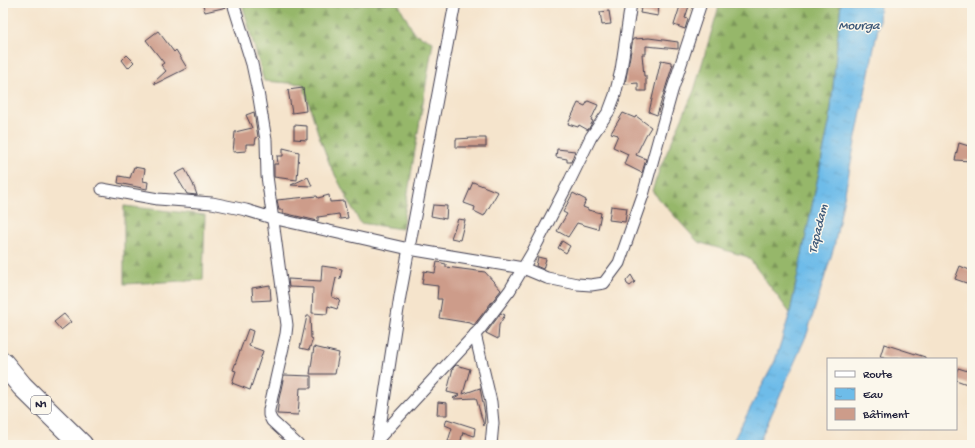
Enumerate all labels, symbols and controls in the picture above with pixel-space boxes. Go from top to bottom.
water label: Mourga [838,19,880,34]
water label: Tapadam [806,202,832,255]
legend [827,358,957,430]
text: Route [863,369,893,383]
text: Eau [863,389,883,403]
road number: N1 [31,396,51,414]
text: Bâtiment [862,409,910,423]

